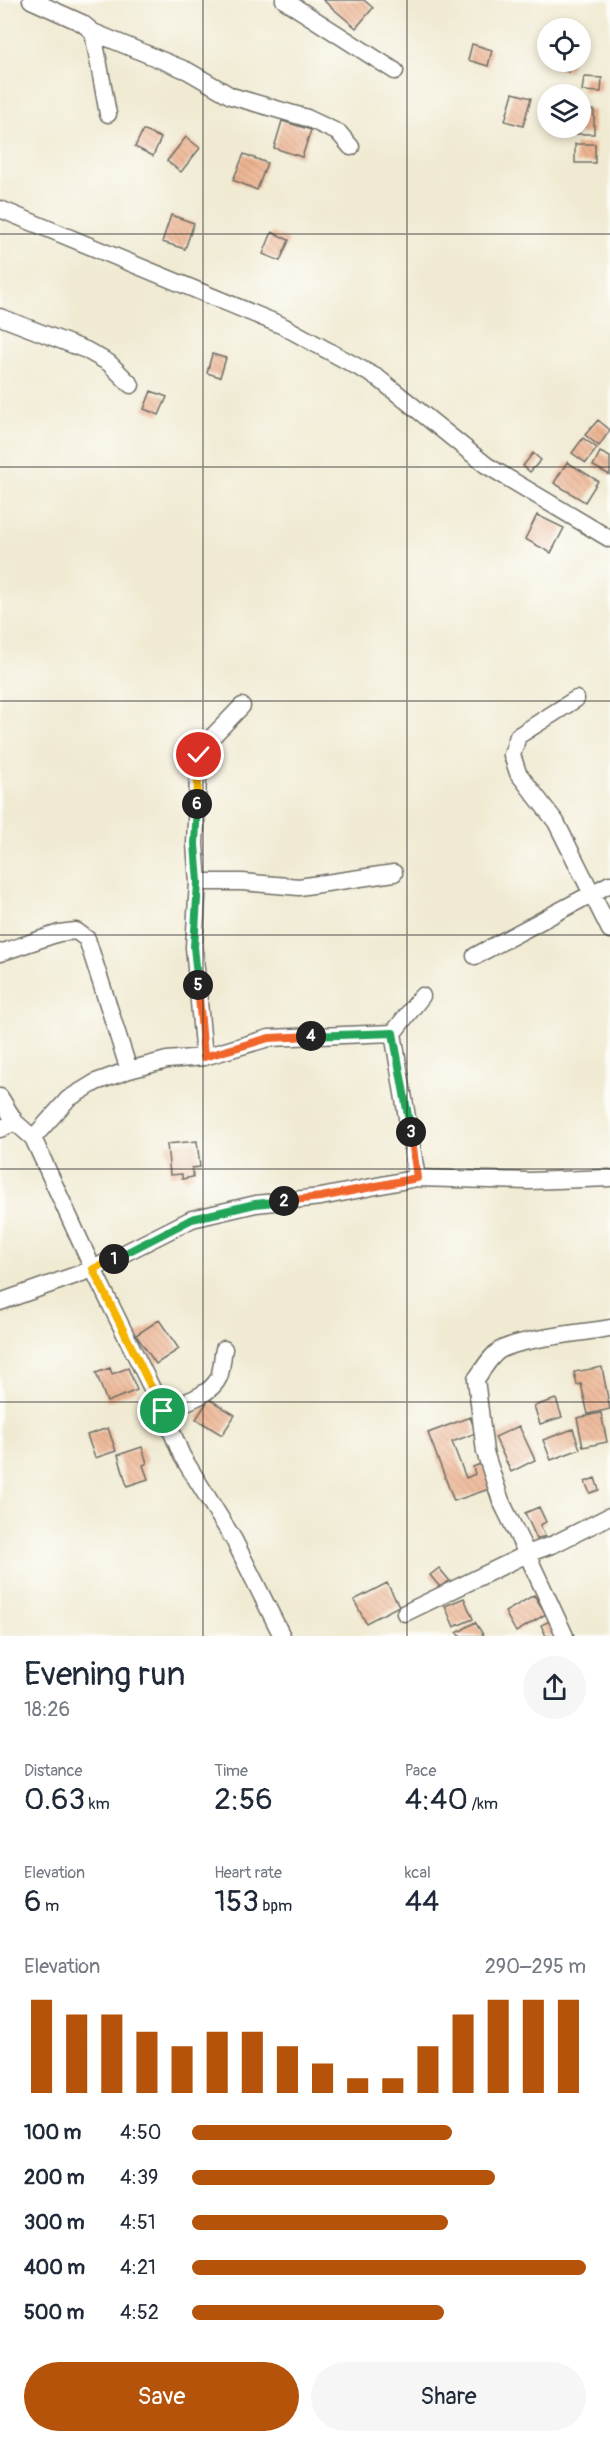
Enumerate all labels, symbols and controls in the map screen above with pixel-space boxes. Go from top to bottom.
map controls [537,18,591,138]
button: locate [537,18,591,72]
button: layers [537,84,591,138]
pin [173,729,224,780]
icon: check [182,738,215,771]
pin: 6 [182,789,212,819]
text: 6 [192,794,202,814]
pin: 5 [183,970,213,1000]
text: 5 [194,975,202,995]
pin: 4 [296,1021,326,1051]
text: 4 [306,1026,316,1046]
pin: 3 [396,1117,426,1147]
text: 3 [407,1122,415,1142]
pin: 2 [269,1186,299,1216]
text: 2 [280,1191,288,1211]
pin: 1 [99,1244,129,1274]
text: 1 [111,1249,117,1269]
pin [137,1385,188,1436]
icon: arrive [146,1394,179,1427]
text: Evening run [24,1654,185,1695]
button: share [523,1656,586,1719]
text: 18:26 [24,1697,70,1722]
text: Distance [24,1761,83,1781]
text: Time [214,1761,248,1781]
text: Pace [405,1761,436,1781]
text: 0.63 [24,1781,85,1818]
text: 2:56 [214,1781,273,1818]
text: 4:40 [405,1781,468,1818]
text: km [85,1794,110,1814]
text: /km [468,1794,498,1814]
text: Elevation [24,1863,85,1883]
text: Heart rate [214,1863,282,1883]
text: kcal [405,1863,431,1883]
text: 6 [24,1883,41,1920]
text: 153 [214,1883,259,1920]
text: 44 [405,1883,439,1920]
text: m [41,1896,59,1916]
text: bpm [259,1896,292,1916]
text: Elevation [24,1954,100,1979]
text: 290–295 m [485,1954,586,1979]
text: 100 m [24,2120,81,2145]
text: 4:50 [120,2120,161,2145]
text: 200 m [24,2165,85,2190]
text: 4:39 [120,2165,158,2190]
text: 300 m [24,2210,85,2235]
text: 4:51 [120,2210,156,2235]
text: 400 m [24,2255,85,2280]
text: 4:21 [120,2255,156,2280]
text: 500 m [24,2300,84,2325]
text: 4:52 [120,2300,159,2325]
button: Save [24,2362,299,2431]
button: Share [311,2362,586,2431]

